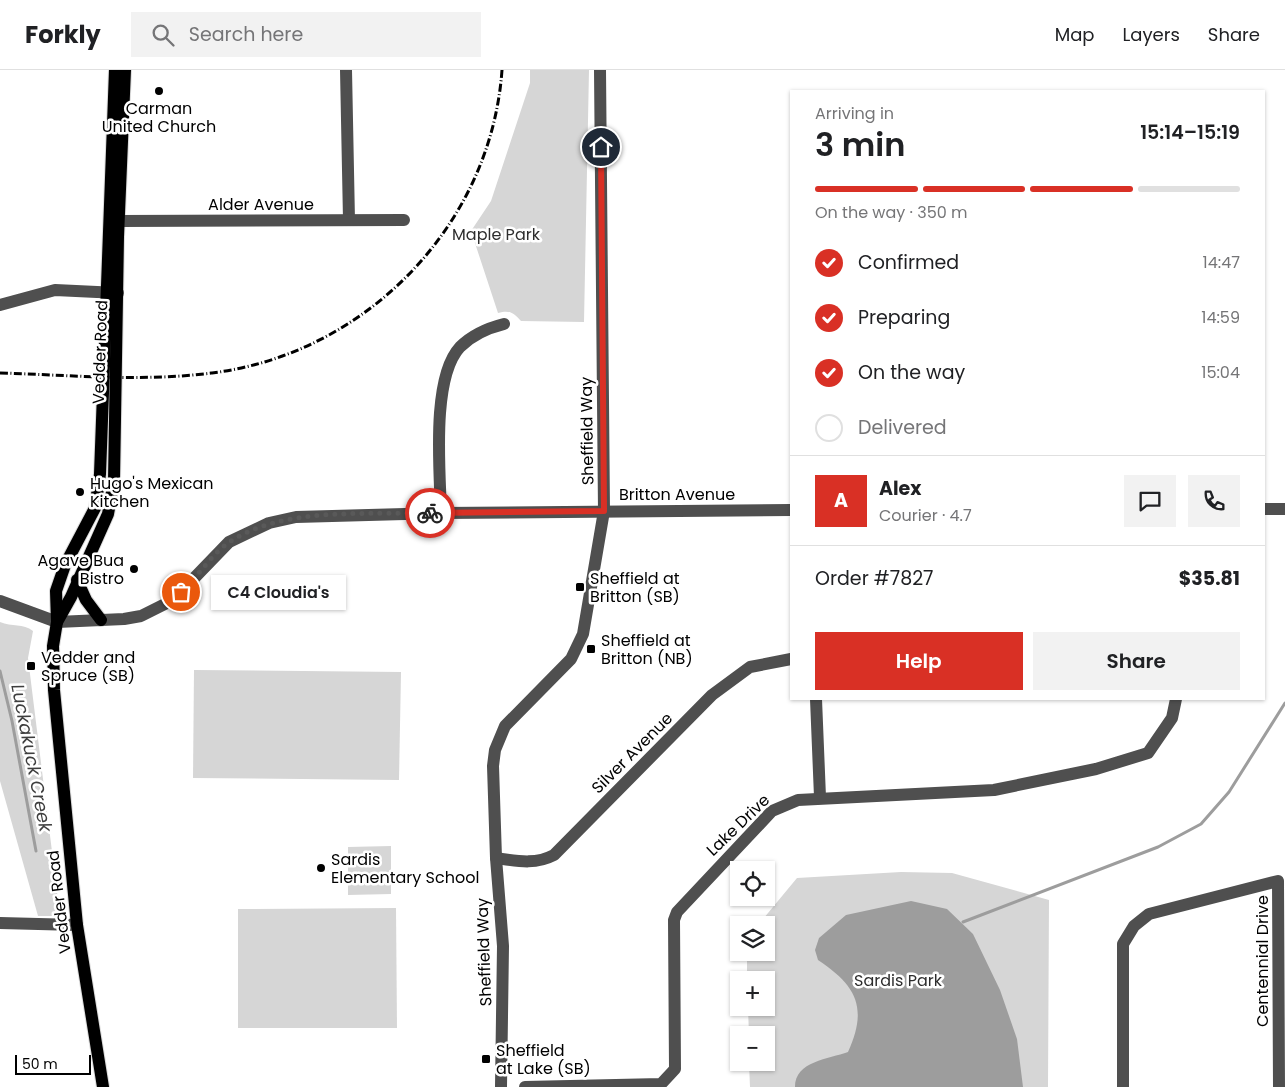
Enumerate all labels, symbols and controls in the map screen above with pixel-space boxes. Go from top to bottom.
search box [131,12,481,57]
text: Forkly [25,18,101,51]
icon: search [149,21,177,49]
text: Search here [189,21,303,48]
text: Map [1055,22,1095,47]
text: Layers [1123,22,1180,47]
text: Share [1208,22,1260,47]
marker: Carman United Church [153,85,165,97]
place label: Carman United Church [102,97,216,138]
text: Arriving in [815,102,894,125]
text: 15:14–15:19 [1140,119,1240,146]
text: 3 min [815,122,905,167]
pin [580,126,622,168]
icon: home [587,133,615,161]
street label: Alder Avenue [208,193,314,216]
text: On the way · 350 m [815,201,968,224]
park label: Maple Park [452,223,541,246]
icon: check [815,249,843,277]
text: Confirmed [858,249,959,276]
text: 14:47 [1203,251,1240,274]
street label: Vedder Road [87,300,113,404]
icon: check [815,304,843,332]
text: Preparing [858,304,950,331]
text: 14:59 [1201,306,1240,329]
icon: check [815,359,843,387]
text: On the way [858,359,965,386]
text: 15:04 [1201,361,1240,384]
street label: Sheffield Way [575,377,599,485]
text: Delivered [858,414,947,441]
place label: Hugo's Mexican Kitchen [90,472,214,513]
text: Alex [879,475,921,502]
button: chat [1124,475,1176,527]
button: phone [1188,475,1240,527]
street label: Britton Avenue [619,483,735,506]
marker: Hugo's Mexican Kitchen [74,486,86,498]
text: A [834,487,848,514]
courier [405,488,455,538]
icon: bike [416,499,444,527]
text: Courier · 4.7 [879,504,972,527]
place label: Agave Bua Bistro [38,549,124,590]
marker: Agave Bua Bistro [128,563,140,575]
text: Order #7827 [815,565,933,592]
text: $35.81 [1179,565,1240,592]
place label: Sheffield at Britton (SB) [590,567,680,608]
pin [160,571,202,613]
callout: C4 Cloudia's [211,574,346,610]
icon: bag [167,578,195,606]
text: C4 Cloudia's [227,581,330,604]
marker: Sheffield at Britton (SB) [574,581,586,593]
place label: Sheffield at Britton (NB) [601,629,693,670]
button: Help [815,632,1023,690]
button: Share [1033,632,1240,690]
marker: Sheffield at Britton (NB) [585,643,597,655]
place label: Vedder and Spruce (SB) [41,646,135,687]
marker: Vedder and Spruce (SB) [25,660,37,672]
water label: Luckakuck Creek [5,682,59,835]
street label: Silver Avenue [586,707,678,799]
street label: Lake Drive [701,789,775,861]
place label: Sardis Elementary School [331,848,479,889]
street label: Vedder Road [41,849,77,955]
map controls [730,861,775,1071]
button: locate [730,861,775,906]
marker: Sardis Elementary School [315,862,327,874]
street label: Centennial Drive [1251,895,1274,1027]
street label: Sheffield Way [471,897,497,1007]
button: layers [730,916,775,961]
park label: Sardis Park [854,969,943,992]
button: + [730,971,775,1016]
button: − [730,1026,775,1071]
place label: Sheffield at Lake (SB) [496,1039,591,1080]
scale bar [15,1052,91,1075]
marker: Sheffield at Lake (SB) [480,1053,492,1065]
text: 50 m [22,1054,58,1074]

